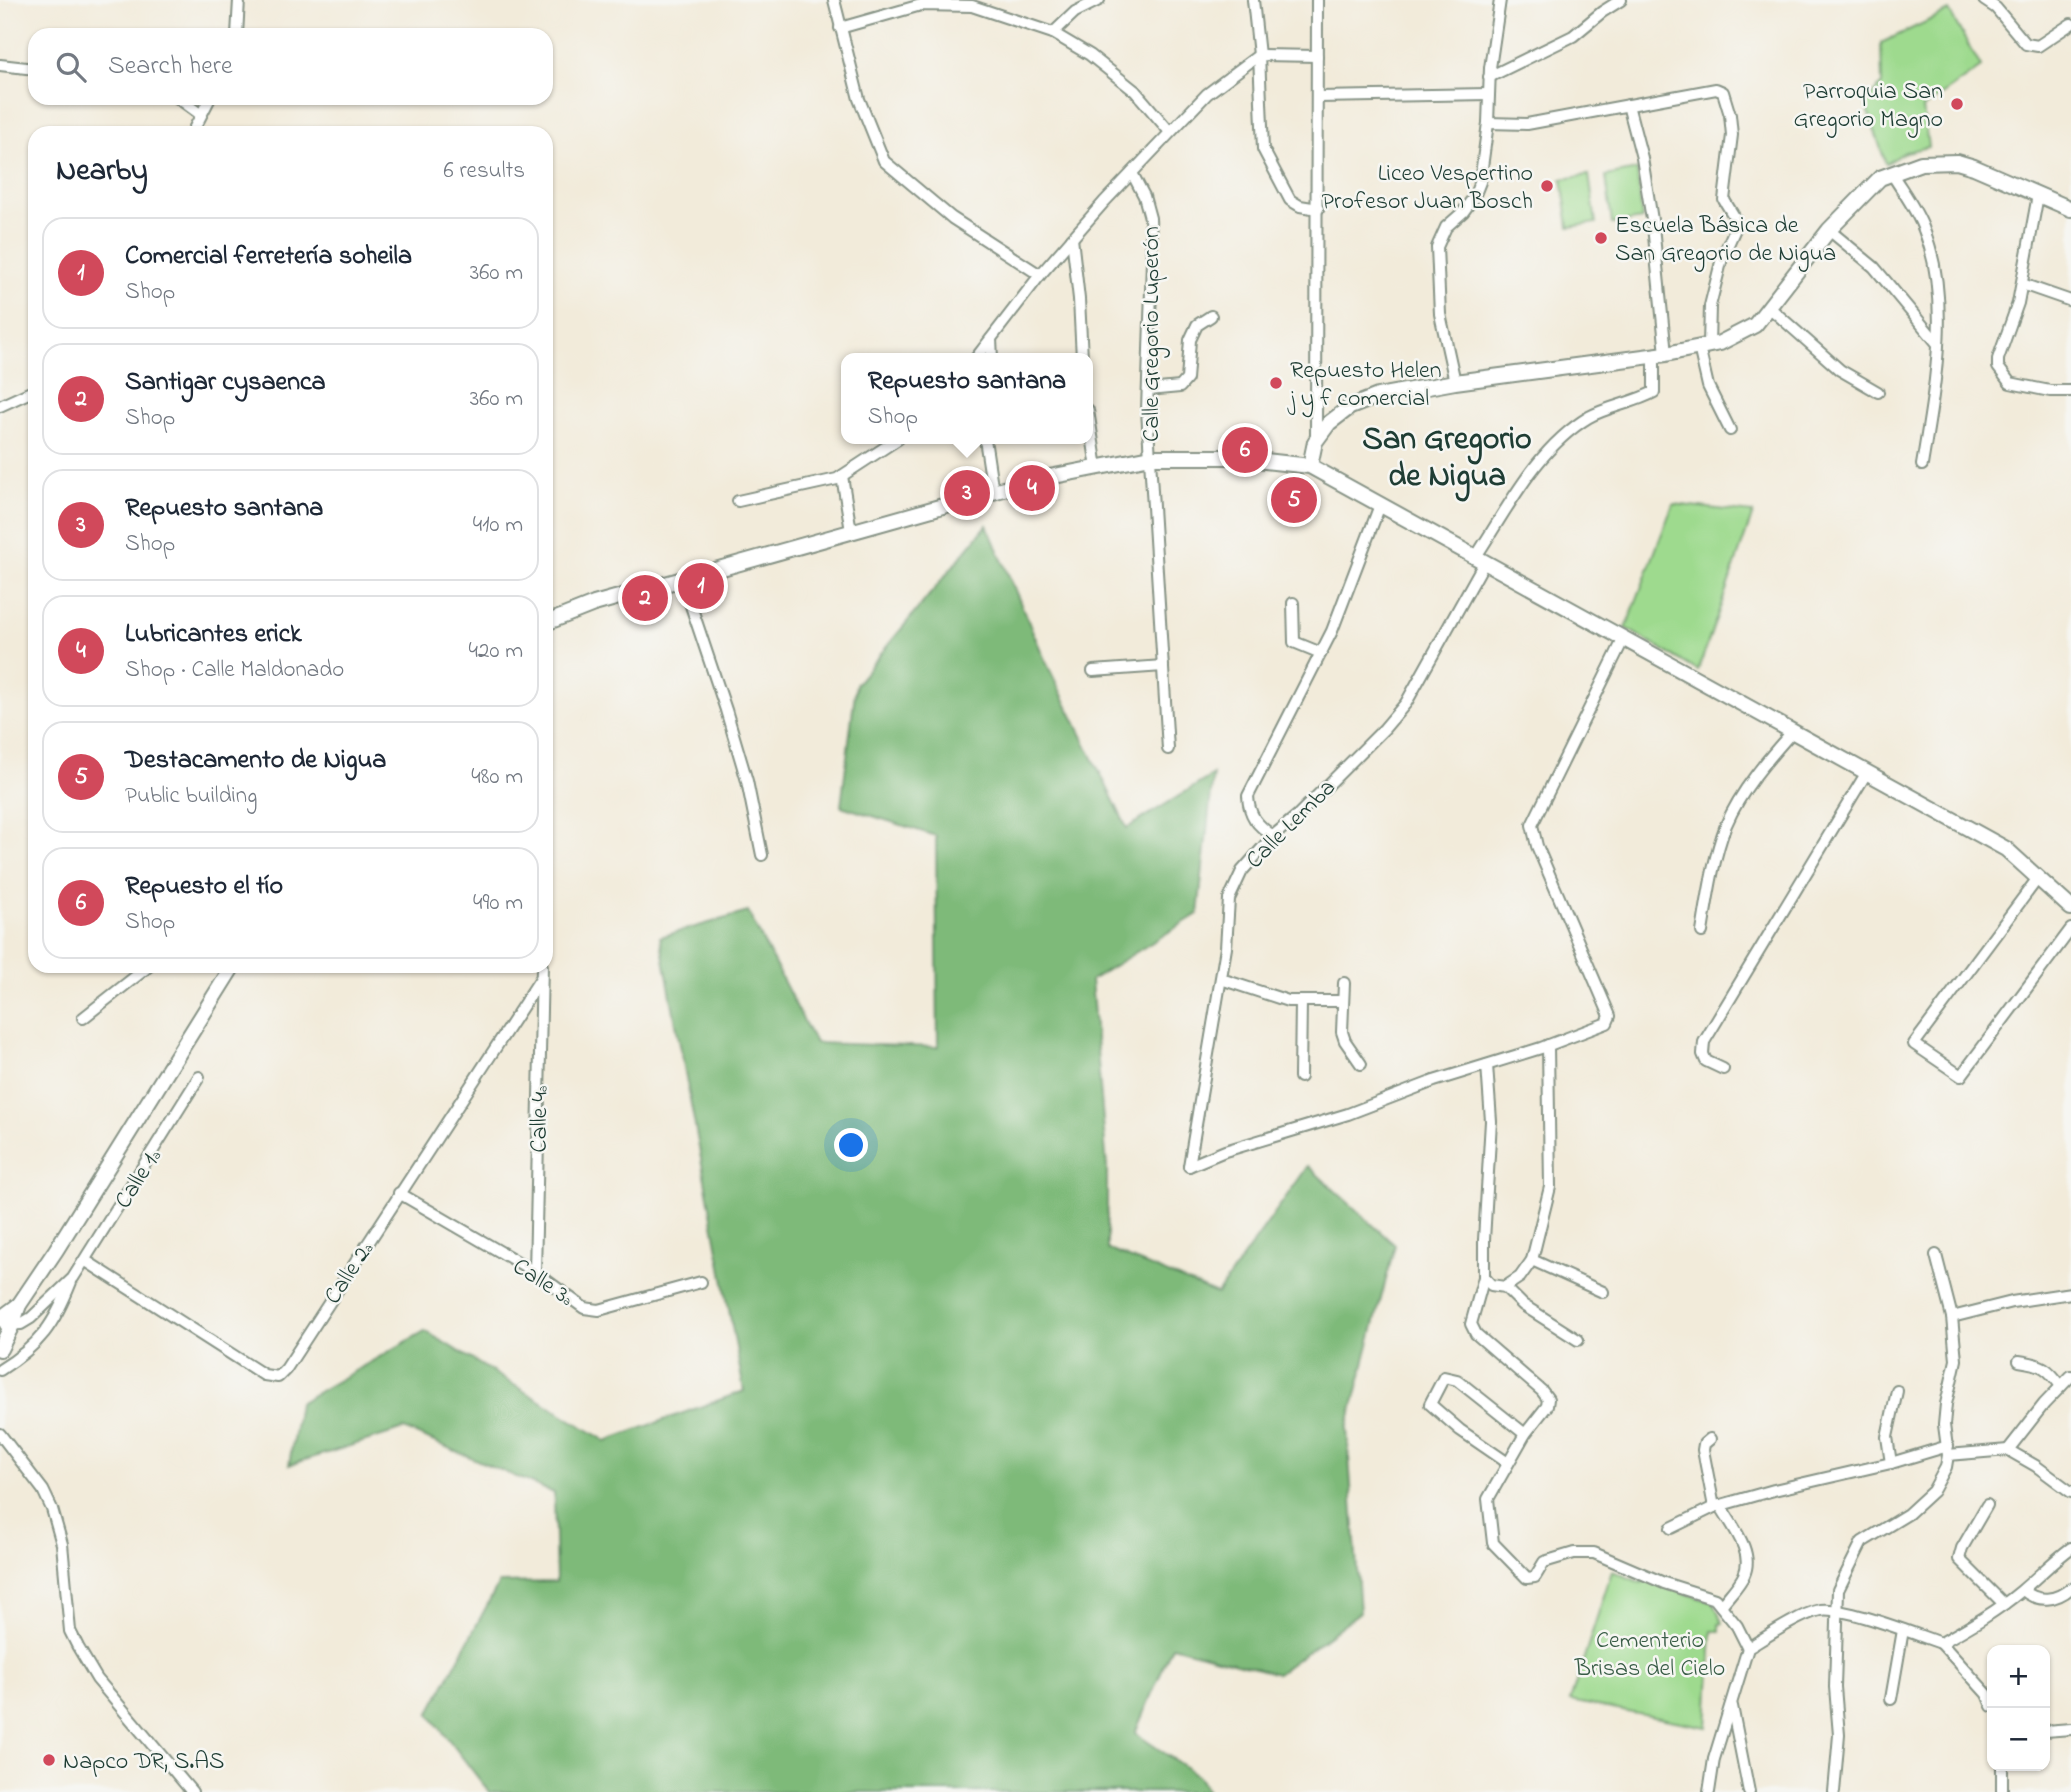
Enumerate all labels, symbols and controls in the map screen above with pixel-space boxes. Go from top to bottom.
search box [28,28,553,105]
icon: search [52,48,90,86]
text: Search here [108,48,233,86]
place label: Parroquia San Gregorio Magno [1794,75,1943,138]
marker: Parroquia San Gregorio Magno [1949,96,1965,112]
text: Nearby [56,150,148,194]
text: 6 results [444,155,525,188]
place label: Liceo Vespertino Profesor Juan Bosch [1322,157,1533,220]
marker: Liceo Vespertino Profesor Juan Bosch [1539,178,1555,194]
place label: Escuela Básica de San Gregorio de Nigua [1615,209,1836,272]
street label: Calle Gregorio Luperón [1135,226,1170,442]
marker: Escuela Básica de San Gregorio de Nigua [1593,230,1609,246]
text: Comercial ferretería soheila [125,238,412,276]
text: 1 [77,257,85,290]
text: 360 m [470,257,523,290]
text: Shop [125,276,175,309]
popup [841,353,1093,444]
place label: Repuesto Helen j y f comercial [1287,354,1442,418]
text: Repuesto santana [868,363,1066,401]
text: Santigar cysaenca [125,364,326,402]
marker: Repuesto Helen j y f comercial [1268,375,1284,391]
text: 2 [75,383,87,416]
text: 360 m [470,383,523,416]
text: Shop [868,401,918,434]
text: Shop [125,402,175,435]
district label: San Gregorio de Nigua [1362,417,1532,502]
pin: 6 [1222,424,1268,476]
pin: 4 [1009,462,1055,514]
pin: 3 [944,467,990,519]
pin: 5 [1271,474,1317,526]
text: Repuesto santana [125,490,323,528]
text: 3 [76,509,86,542]
text: 410 m [473,509,523,542]
text: Shop [125,528,175,561]
pin: 1 [678,560,724,612]
pin: 2 [622,572,668,624]
text: Lubricantes erick [125,616,302,654]
text: 4 [76,635,86,668]
text: 420 m [469,635,523,668]
text: Shop · Calle Maldonado [125,654,344,687]
text: Destacamento de Nigua [125,742,386,780]
text: 5 [74,761,88,794]
text: 480 m [471,761,523,794]
street label: Calle Lemba [1239,772,1345,878]
text: Public building [125,780,257,813]
text: Repuesto el tío [125,868,283,906]
text: 6 [76,887,86,920]
text: 490 m [473,887,523,920]
text: Shop [125,906,175,939]
street label: Calle 4ª [522,1085,559,1153]
your location [834,1128,868,1162]
street label: Calle 1ª [107,1143,171,1216]
street label: Calle 2ª [317,1235,384,1312]
street label: Calle 3ª [505,1250,580,1316]
park label: Cementerio Brisas del Cielo [1574,1624,1725,1687]
map controls [1987,1645,2050,1771]
button: + [1987,1645,2050,1708]
button: − [1987,1708,2050,1771]
place label: Napco DR, S.AS [63,1745,224,1780]
marker: Napco DR, S.AS [41,1752,57,1768]

